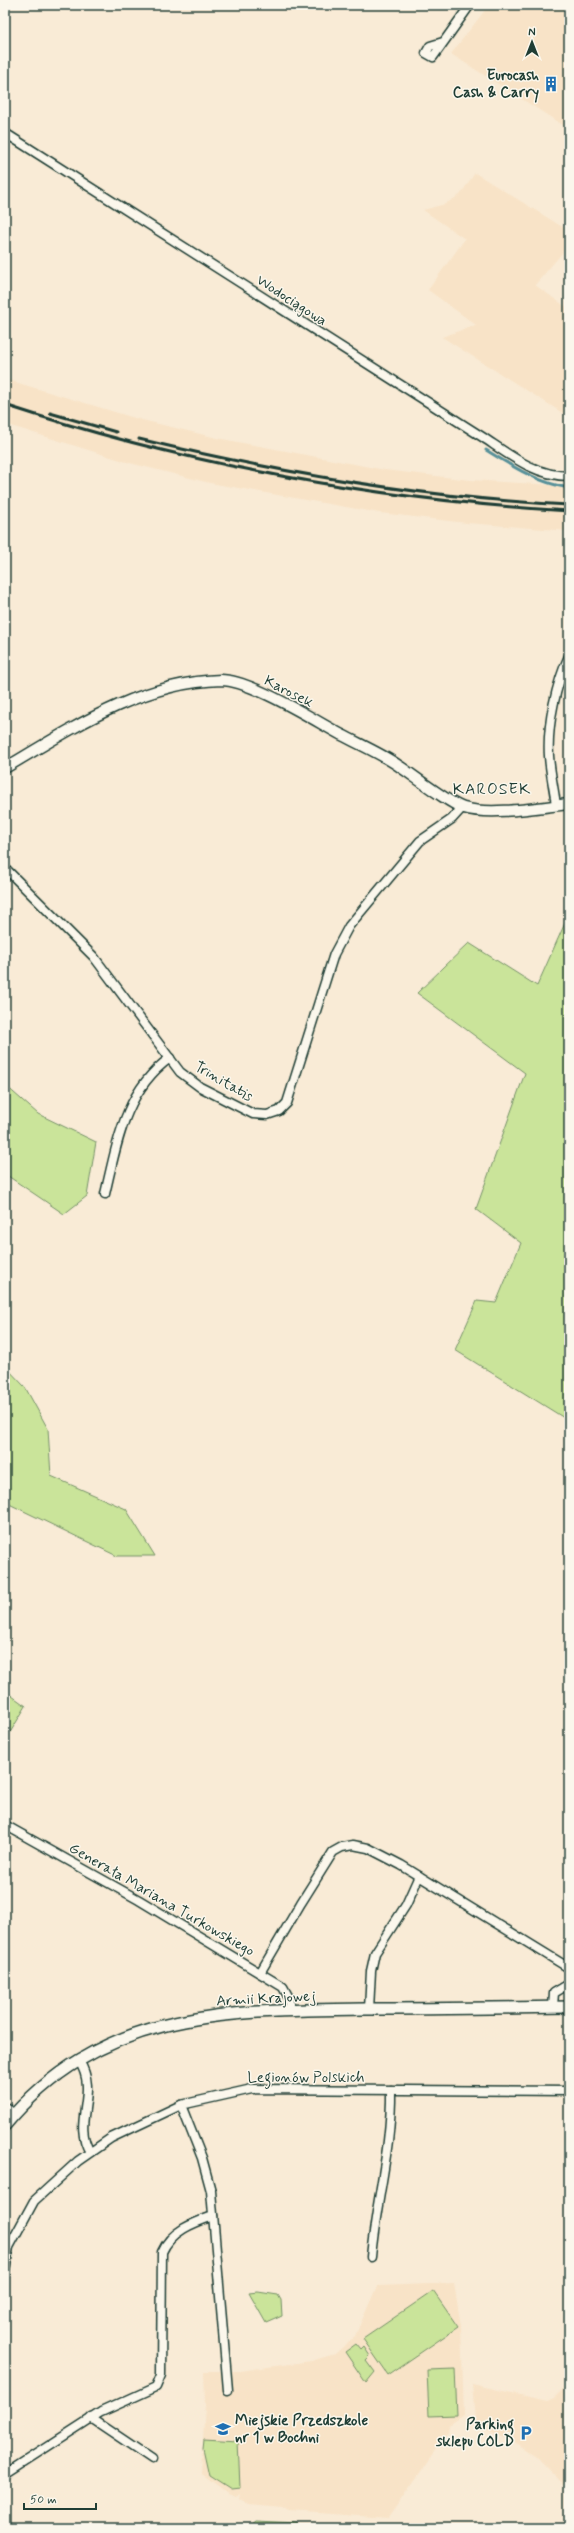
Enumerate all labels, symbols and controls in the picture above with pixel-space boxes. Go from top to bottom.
north arrow [512,22,552,62]
text: N [528,26,536,40]
place label: Eurocash Cash & Carry [453,66,539,103]
building icon: Eurocash Cash & Carry [542,75,560,93]
street label: Wodociągowa [252,271,331,331]
street label: Karosek [261,671,317,713]
district label: KAROSEK [453,779,531,800]
street label: Trinitatis [190,1057,257,1107]
street label: Generała Mariana Turkowskiego [65,1838,258,1961]
street label: Armii Krajowej [216,1986,316,2012]
street label: Legionów Polskich [248,2068,365,2089]
place label: Miejskie Przedszkole nr 1 w Bochni [235,2411,369,2448]
place label: Parking sklepu COLD [435,2415,514,2452]
school or university icon: Miejskie Przedszkole nr 1 w Bochni [214,2420,232,2438]
parking icon: Parking sklepu COLD [517,2424,535,2442]
scale bar [24,2485,96,2511]
text: 50 m [30,2492,57,2508]

